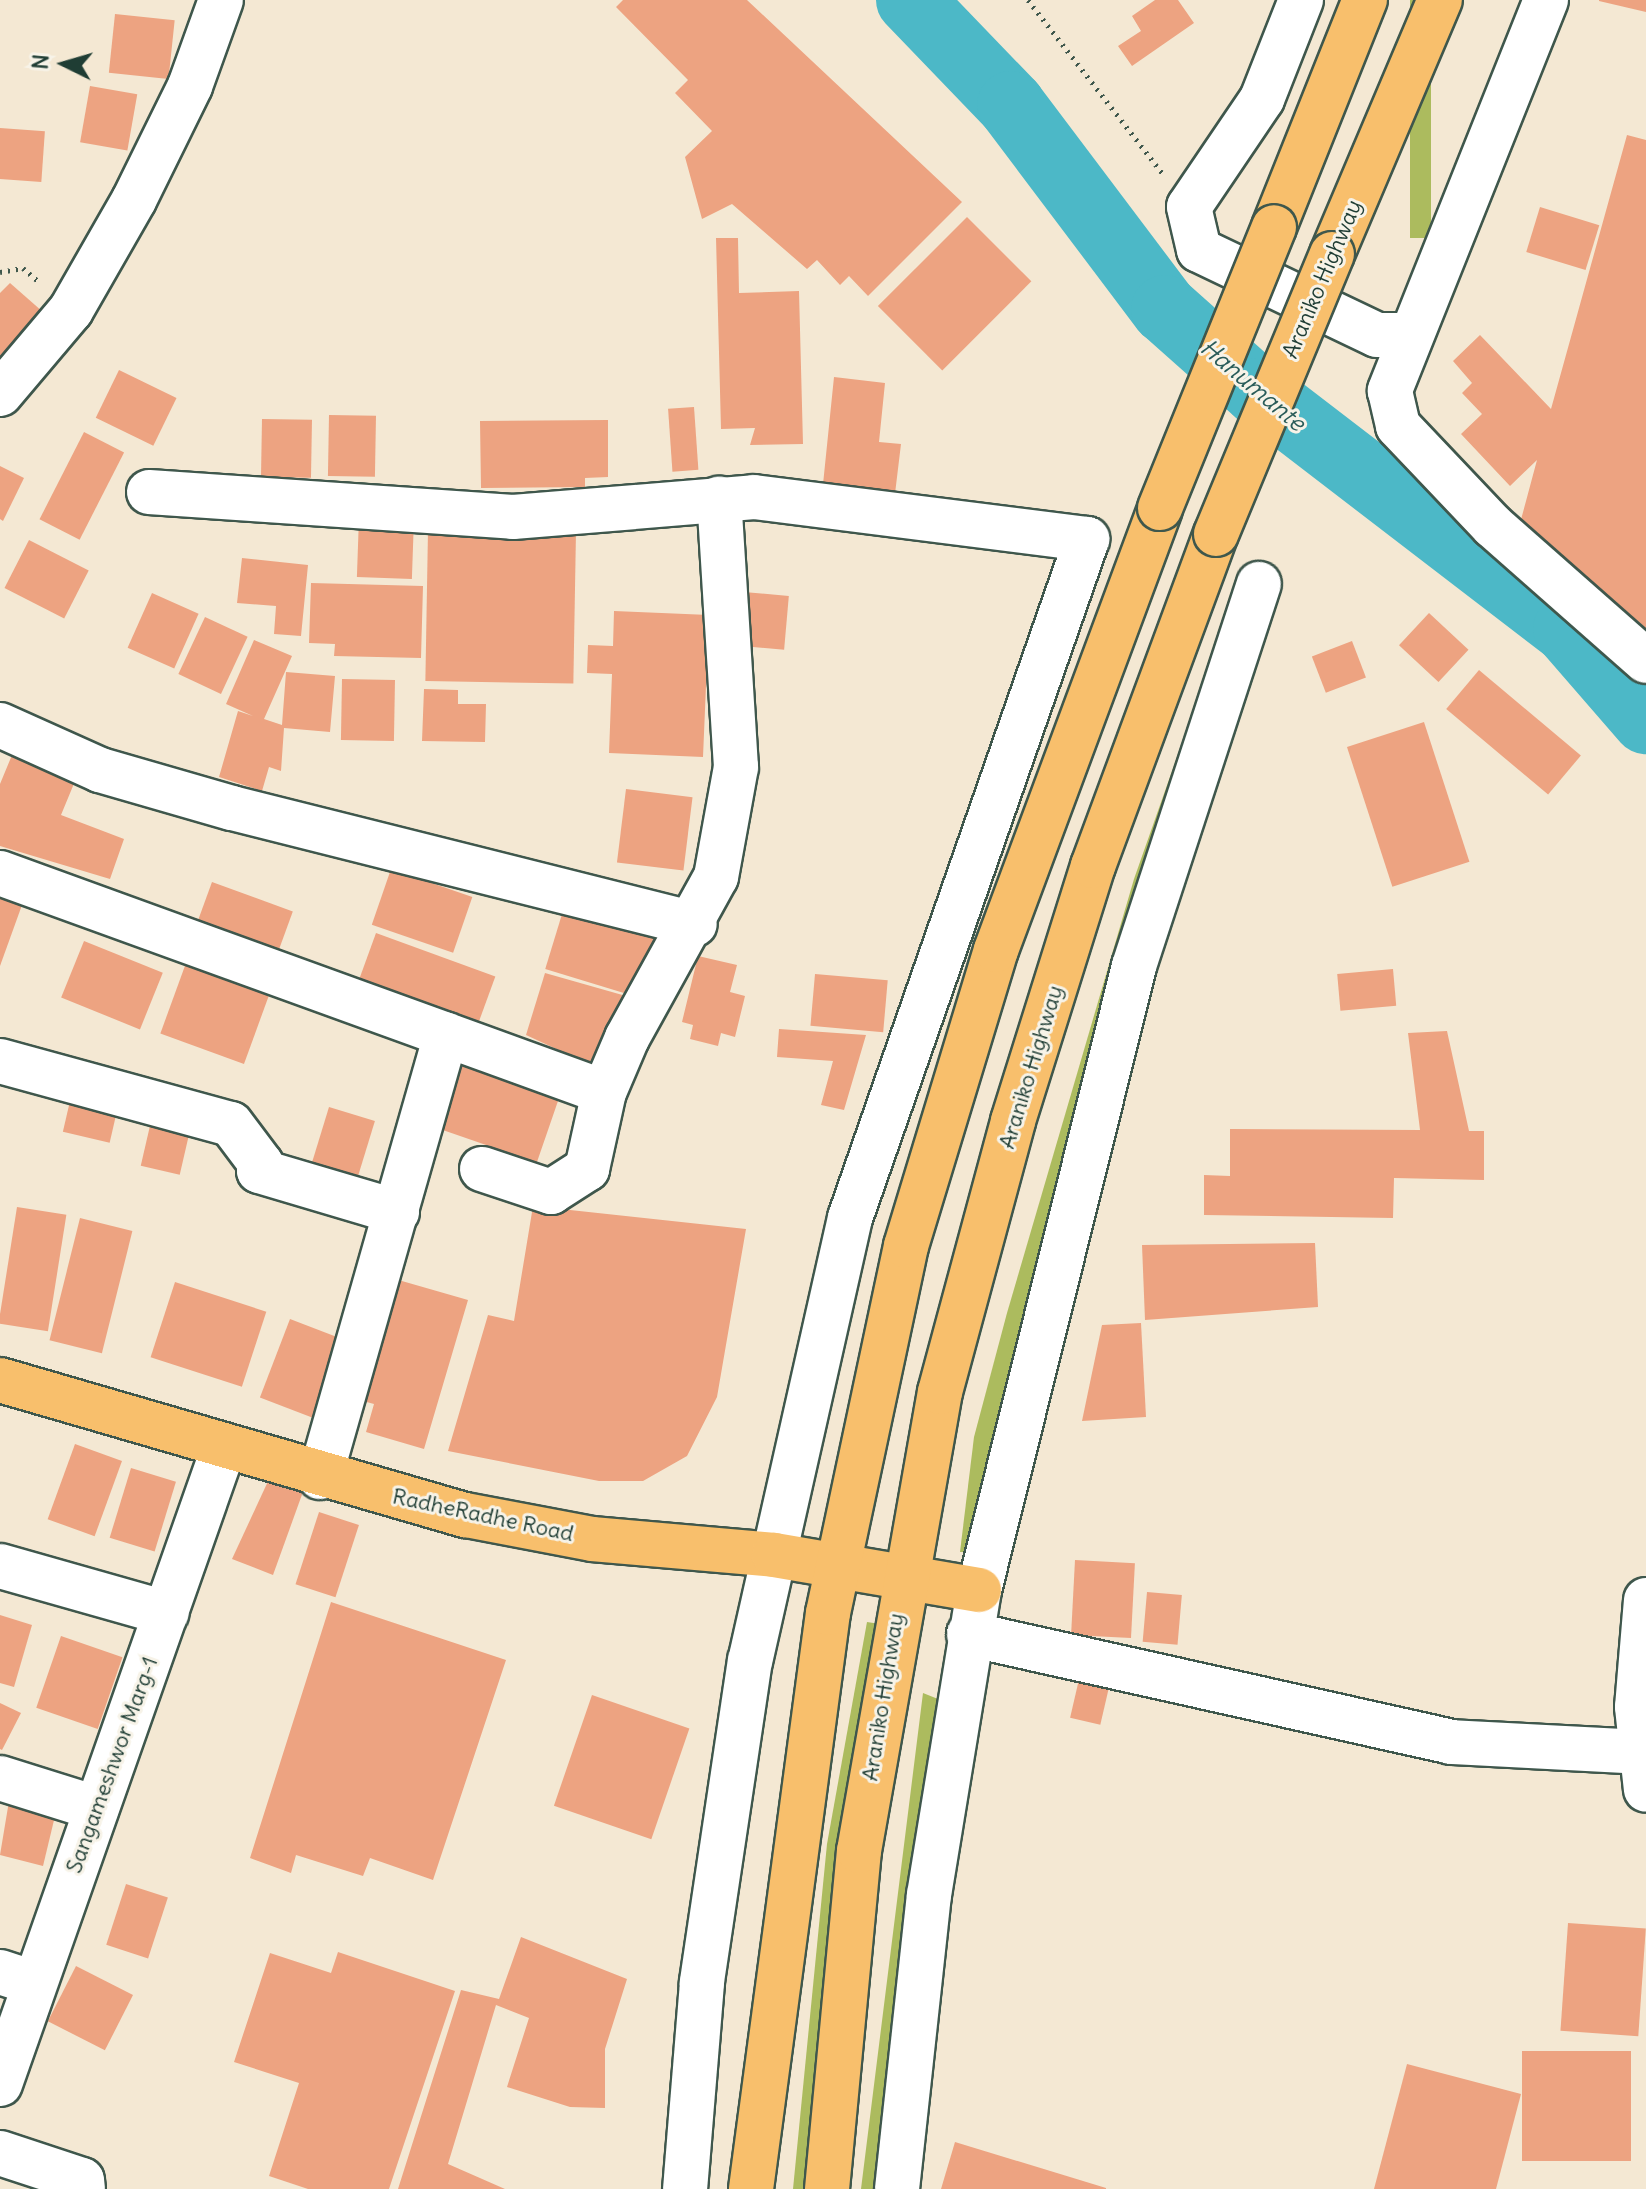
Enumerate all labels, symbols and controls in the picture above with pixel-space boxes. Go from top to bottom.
north arrow [24,24,104,104]
text: N [25,53,55,71]
street label: Araniko Highway [1277,196,1367,362]
water label: Hanumante [1195,333,1311,437]
street label: Araniko Highway [994,982,1068,1152]
street label: RadheRadhe Road [390,1483,576,1547]
street label: Araniko Highway [857,1611,909,1783]
street label: Sangameshwor Marg-1 [61,1653,163,1877]

